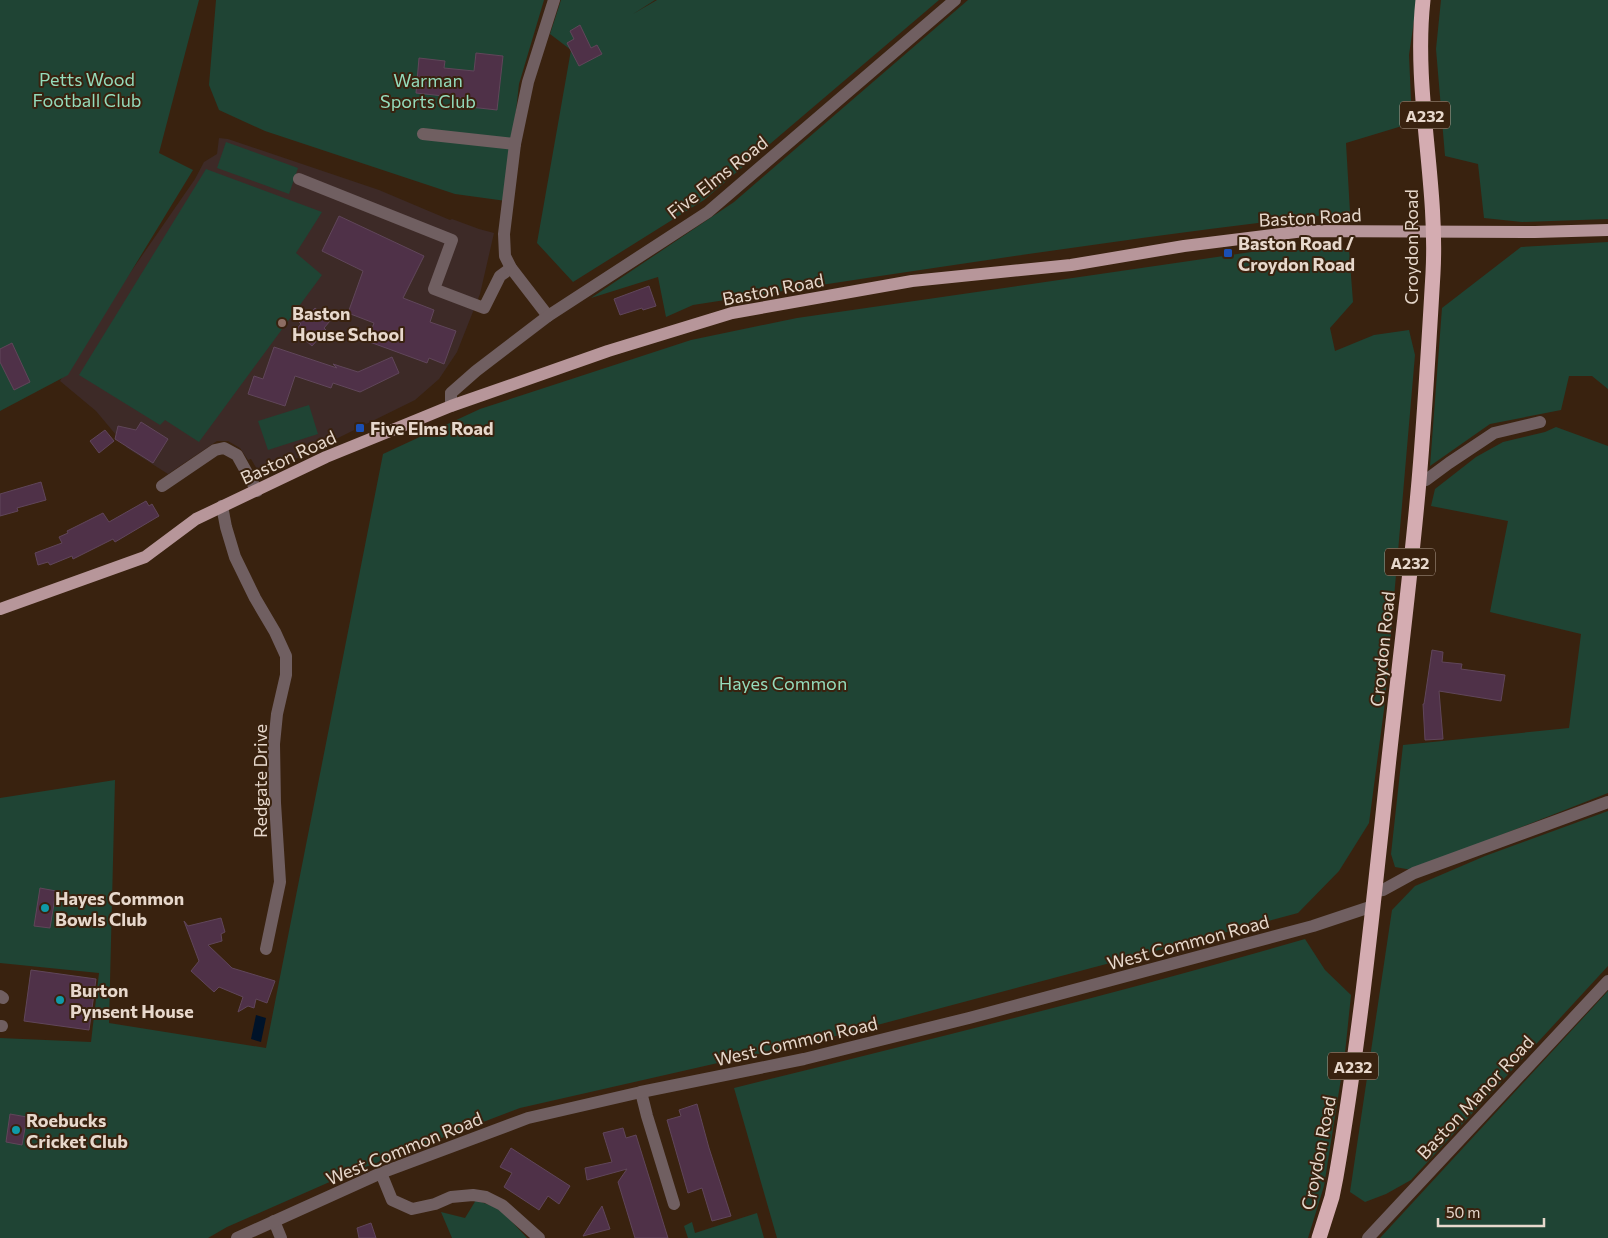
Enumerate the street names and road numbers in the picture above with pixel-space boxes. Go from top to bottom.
road number: A232 [1400,102,1450,128]
street label: Five Elms Road [662,131,772,223]
street label: Croydon Road [1400,189,1422,305]
street label: Baston Road [1258,203,1362,231]
street label: Baston Road [720,268,826,310]
street label: Baston Road [237,425,339,489]
road number: A232 [1385,548,1435,576]
street label: Croydon Road [1365,590,1399,708]
street label: Redgate Drive [249,724,271,838]
street label: West Common Road [1105,910,1271,974]
street label: West Common Road [712,1012,880,1070]
street label: Baston Manor Road [1412,1031,1538,1163]
road number: A232 [1328,1052,1378,1080]
street label: Croydon Road [1296,1094,1340,1212]
street label: West Common Road [323,1107,485,1189]

